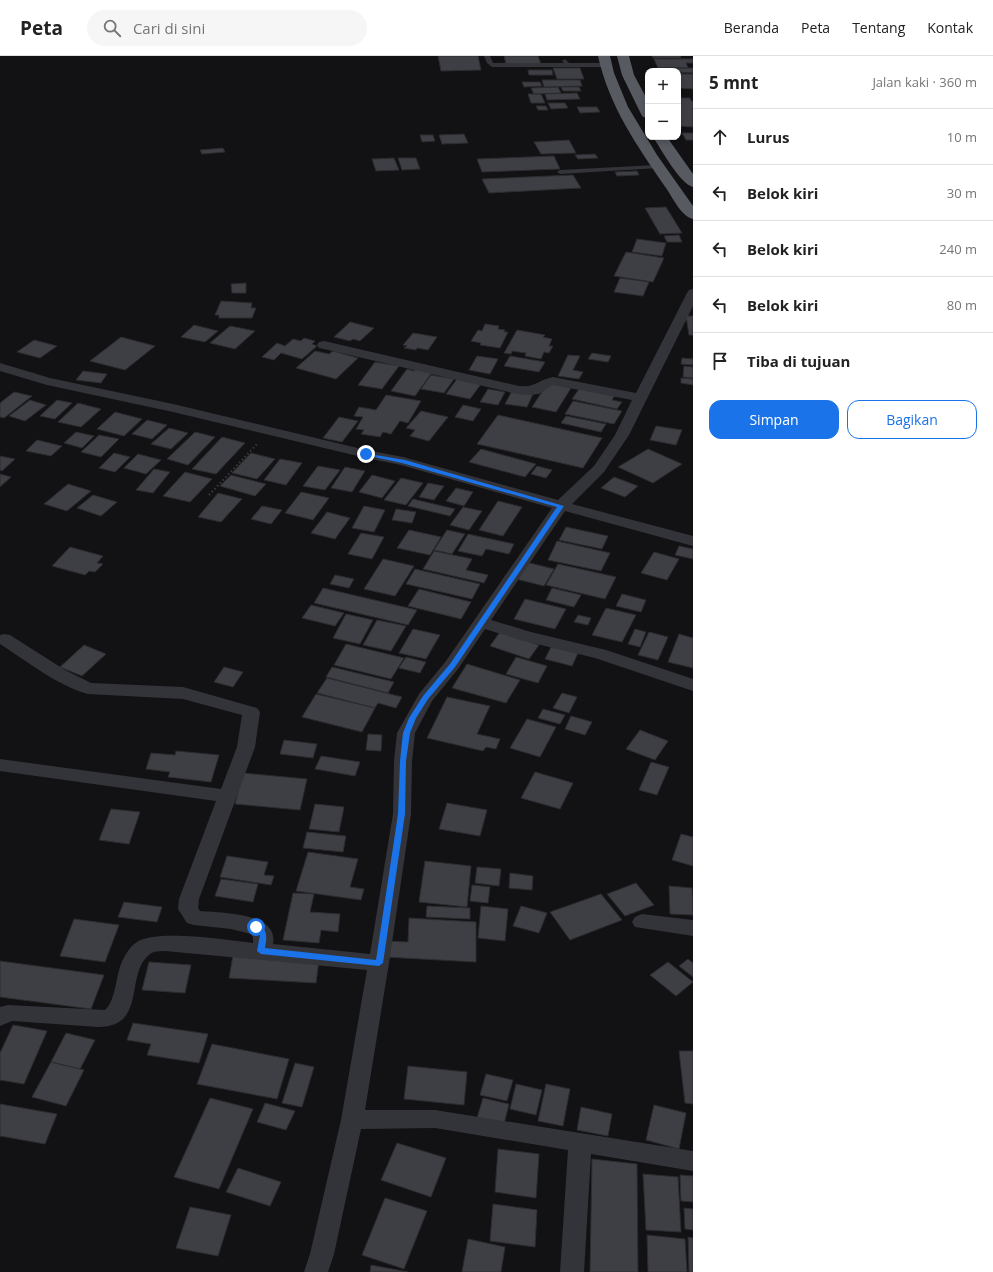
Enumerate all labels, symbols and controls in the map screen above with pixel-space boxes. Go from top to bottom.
search box [87,10,367,46]
text: Peta [20,15,63,41]
icon: search [101,17,123,39]
text: Cari di sini [133,18,205,38]
text: Beranda [724,18,779,37]
text: Peta [801,18,830,37]
text: Tentang [852,18,905,37]
text: Kontak [927,18,973,37]
map controls [645,68,681,140]
button: + [645,68,681,104]
text: 5 mnt [709,71,758,94]
text: Jalan kaki · 360 m [872,73,977,91]
button: − [645,104,681,140]
icon: ahead [709,126,731,148]
text: Lurus [747,127,789,147]
text: 10 m [947,128,977,146]
icon: left [709,182,731,204]
text: Belok kiri [747,183,818,203]
text: 30 m [947,184,977,202]
icon: left [709,238,731,260]
text: Belok kiri [747,239,818,259]
text: 240 m [939,240,977,258]
icon: left [709,294,731,316]
text: Belok kiri [747,295,818,315]
text: 80 m [947,296,977,314]
icon: arrive [709,350,731,372]
text: Tiba di tujuan [747,351,850,371]
button: Simpan [709,400,839,439]
button: Bagikan [847,400,977,439]
route end [357,445,375,463]
route start [247,918,265,936]

